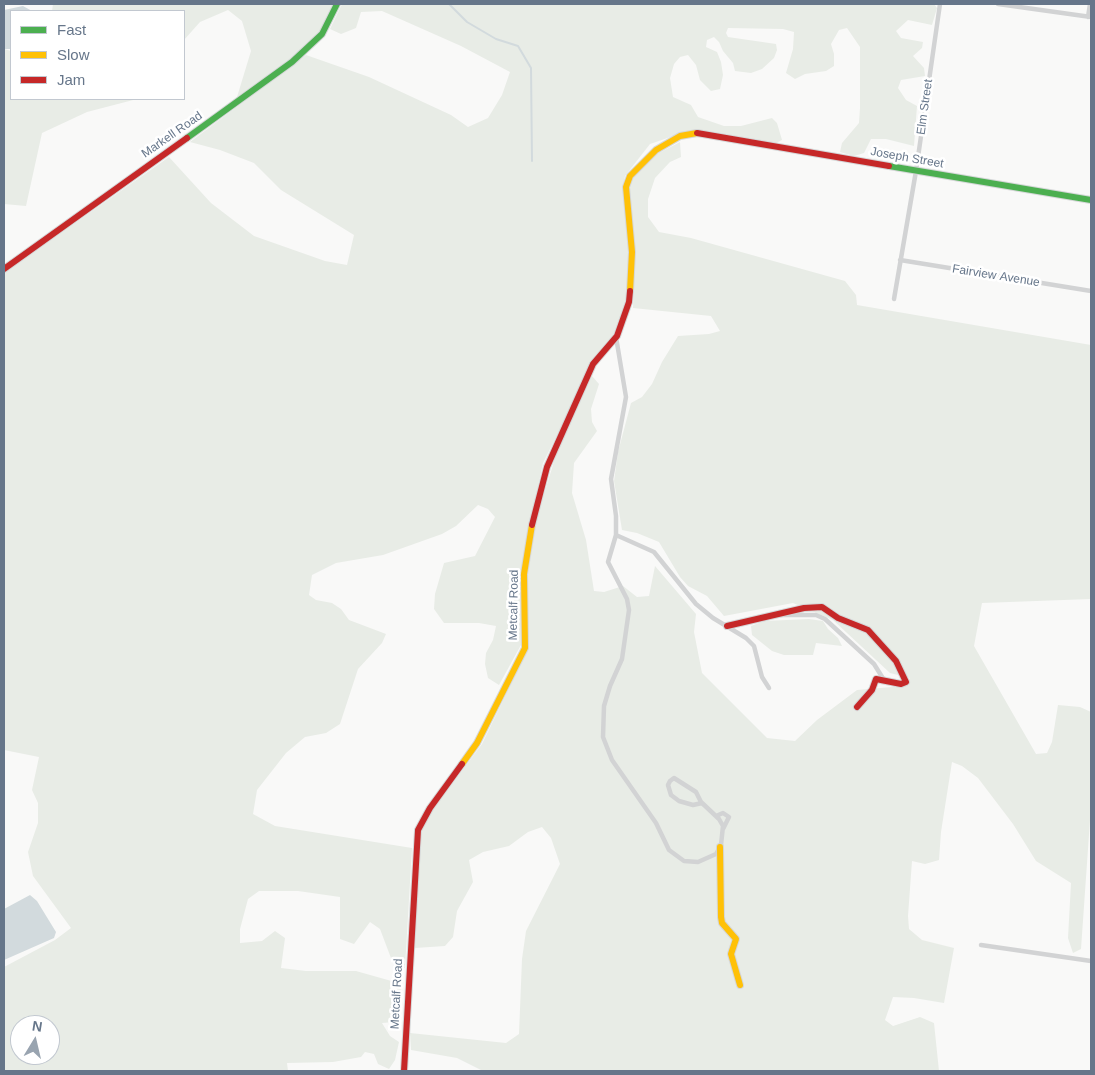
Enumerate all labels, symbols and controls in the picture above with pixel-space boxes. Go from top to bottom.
legend [10,10,185,100]
text: Fast [57,21,86,38]
text: Slow [57,46,90,63]
text: Jam [57,71,85,88]
street label: Elm Street [914,78,936,136]
street label: Markell Road [139,109,205,161]
street label: Joseph Street [869,144,945,172]
street label: Fairview Avenue [951,262,1041,290]
street label: Metcalf Road [506,570,522,640]
street label: Metcalf Road [388,958,406,1030]
north arrow [10,1015,60,1065]
text: N [31,1017,43,1035]

